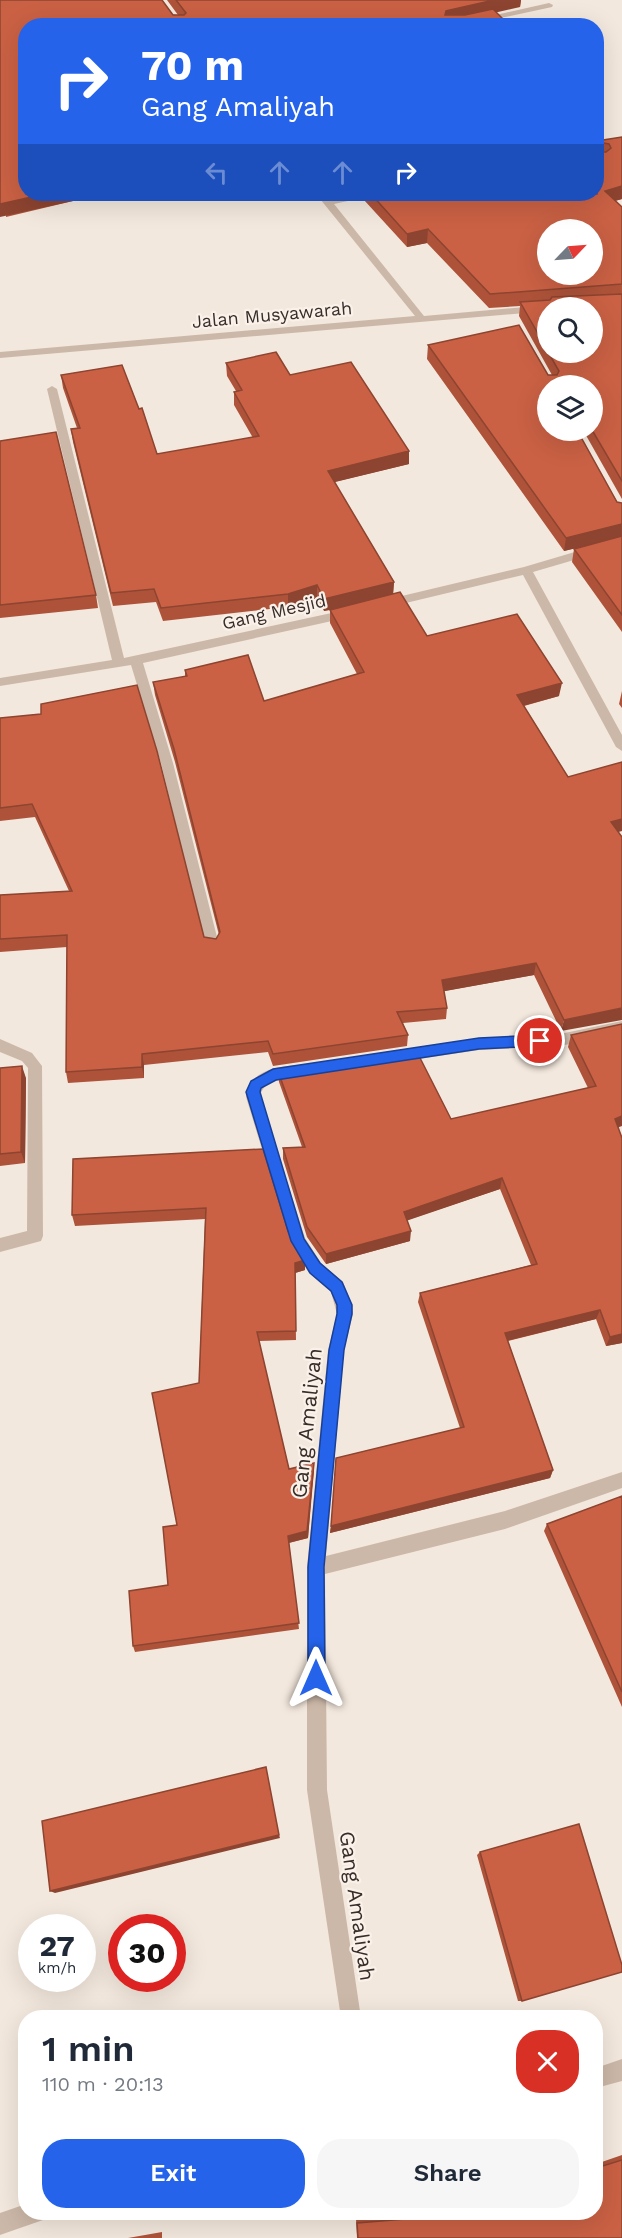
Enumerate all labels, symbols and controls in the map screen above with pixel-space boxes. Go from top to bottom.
text: 70 m [141,41,244,90]
icon: right [42,42,120,120]
text: Gang Amaliyah [141,91,335,123]
icon: left [200,156,233,189]
icon: ahead [263,156,296,189]
icon: ahead [326,156,359,189]
icon: right [389,156,422,189]
north arrow [537,219,603,285]
map controls [537,219,603,441]
street label: Jalan Musyawarah [191,297,353,332]
button: search [537,297,603,363]
button: layers [537,375,603,441]
street label: Gang Mesjid [220,589,328,634]
pin [514,1015,565,1066]
icon: arrive [523,1024,556,1057]
street label: Gang Amaliyah [286,1347,327,1499]
position arrow [284,1646,348,1710]
street label: Gang Amaliyah [335,1830,380,1982]
speed limit sign: 30 [108,1914,186,1992]
text: 27 [39,1928,75,1963]
text: km/h [38,1959,76,1977]
text: 1 min [42,2028,134,2070]
button: close [516,2030,579,2093]
text: 110 m · 20:13 [42,2072,164,2096]
button: Exit [42,2139,305,2208]
button: Share [317,2139,579,2208]

